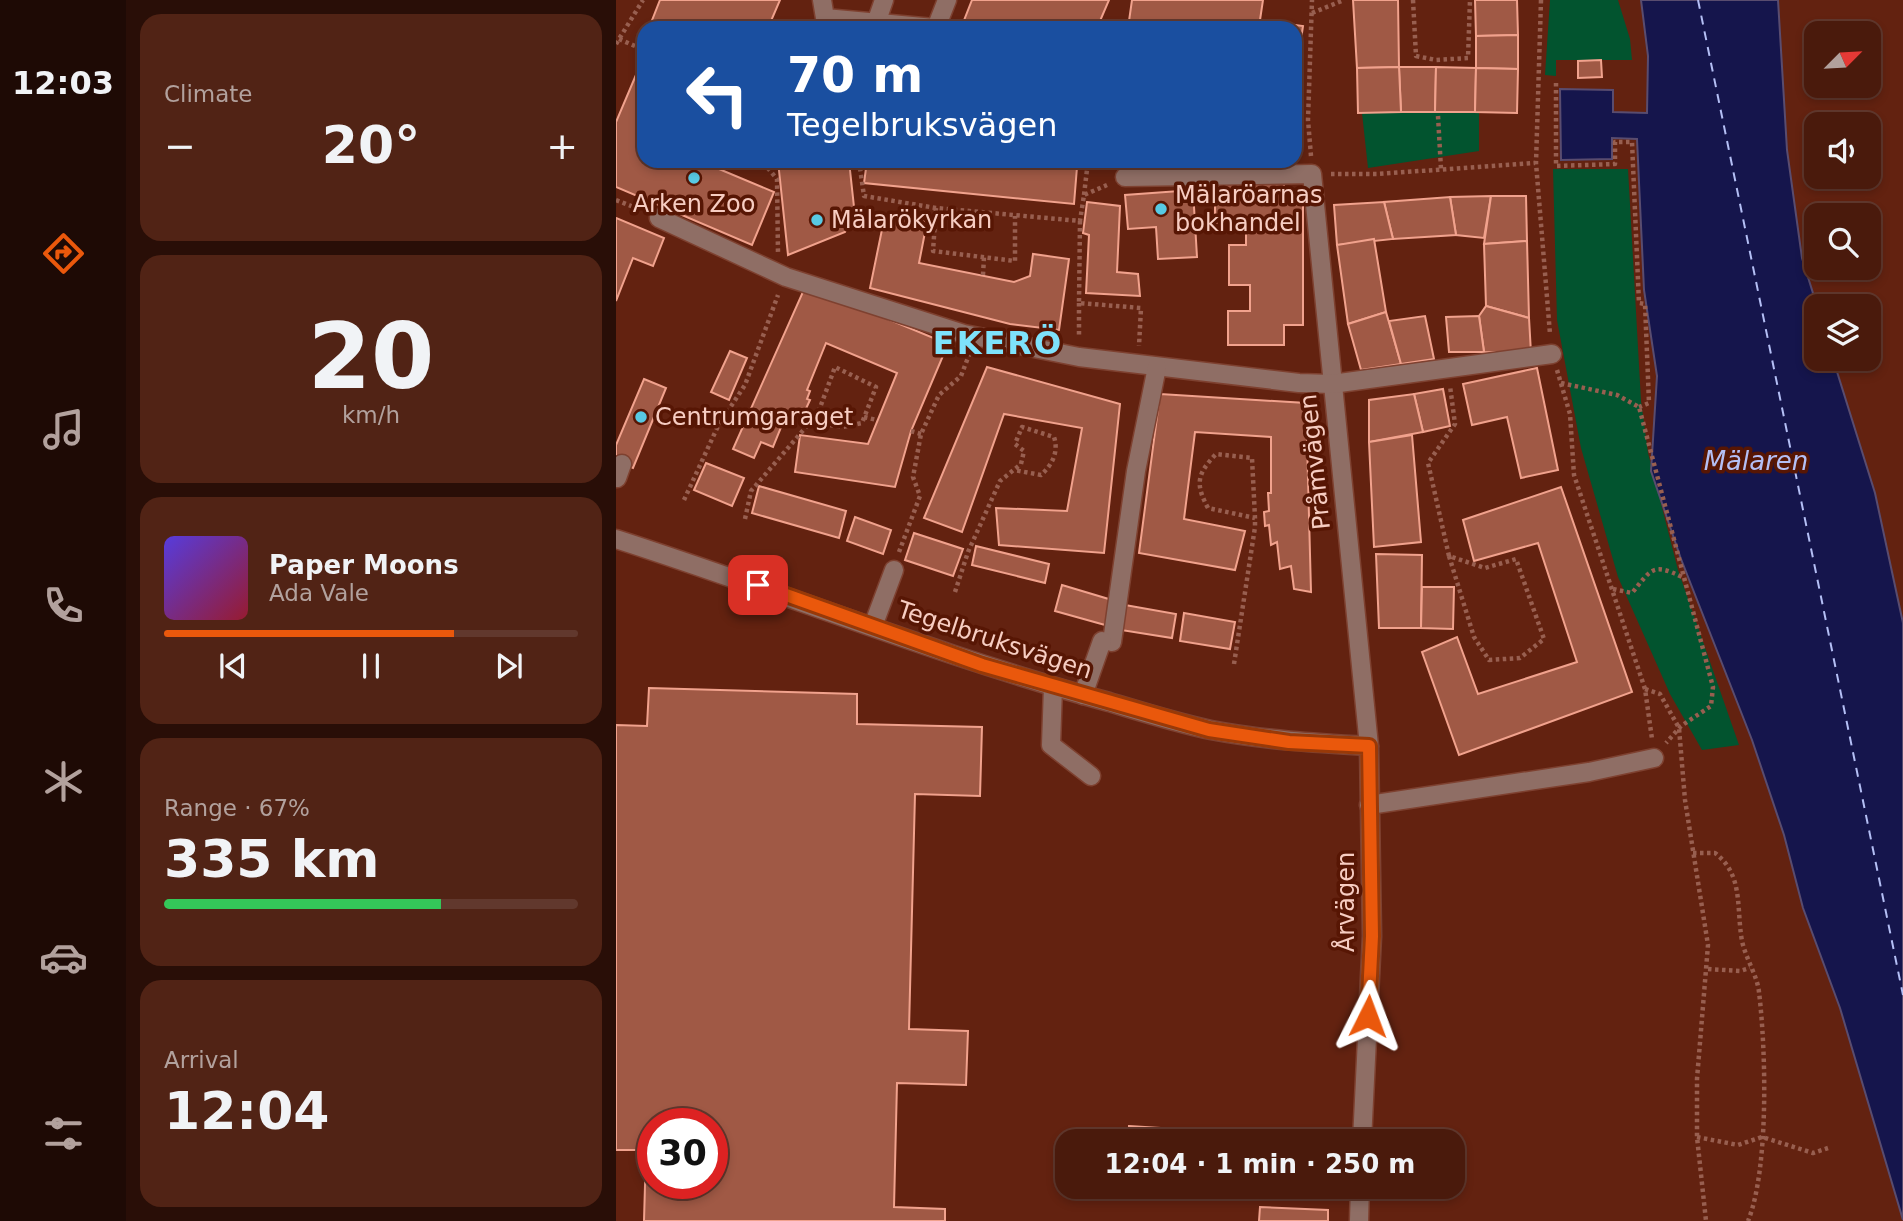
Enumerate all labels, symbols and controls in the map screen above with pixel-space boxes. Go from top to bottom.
north arrow [1804,21,1881,98]
map controls [1804,21,1881,371]
text: 70 m [787,47,923,104]
icon: left [672,49,763,140]
text: 12:03 [12,64,114,102]
text: Climate [164,81,253,107]
text: Tegelbruksvägen [787,106,1057,144]
button: sound [1804,112,1881,189]
text: 20° [322,115,420,175]
text: − [164,124,196,168]
text: + [546,124,578,168]
marker: Arken Zoo [686,170,702,186]
place label: Mälaröarnas bokhandel [1175,181,1322,237]
place label: Arken Zoo [633,190,755,218]
marker: Mälaröarnas bokhandel [1153,201,1169,217]
button: search [1804,203,1881,280]
place label: Mälarökyrkan [831,206,992,234]
marker: Mälarökyrkan [809,212,825,228]
icon: directions [39,229,88,278]
button: layers [1804,294,1881,371]
text: 20 [308,304,434,409]
district label: EKERÖ [933,324,1063,362]
street label: Pråmvägen [1293,393,1336,531]
text: km/h [342,402,400,428]
place label: Centrumgaraget [655,403,854,431]
icon: music [39,405,88,454]
marker: Centrumgaraget [633,409,649,425]
water label: Mälaren [1704,446,1808,476]
text: Paper Moons [269,550,459,580]
pin [728,555,788,615]
icon: arrive [739,566,777,604]
text: Ada Vale [269,580,369,606]
icon: phone [39,581,88,630]
street label: Tegelbruksvägen [893,595,1096,685]
icon: previous [214,647,252,685]
icon: pause [352,647,390,685]
icon: next [490,647,528,685]
icon: climate [39,757,88,806]
text: Range · 67% [164,795,310,821]
text: 335 km [164,829,379,889]
street label: Årvägen [1331,852,1360,952]
icon: car [39,933,88,982]
position arrow [1331,979,1405,1053]
text: Arrival [164,1047,239,1073]
text: 12:04 [164,1081,330,1141]
speed limit sign: 30 [637,1108,728,1199]
icon: filters [39,1109,88,1158]
text: 12:04 · 1 min · 250 m [1105,1149,1415,1179]

